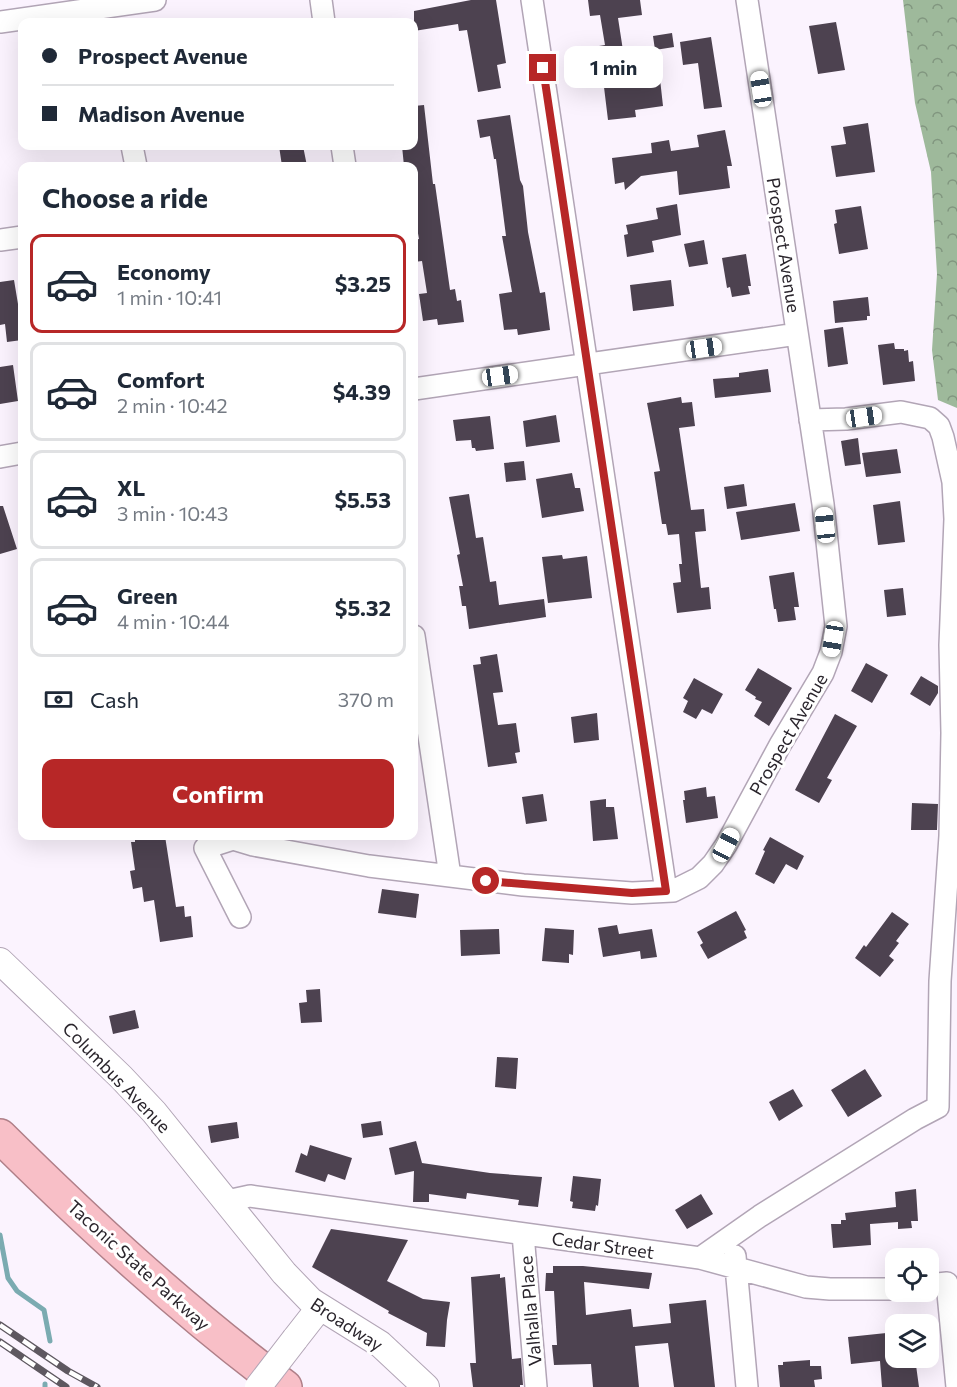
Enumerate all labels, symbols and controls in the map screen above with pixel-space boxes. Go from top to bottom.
text: Prospect Avenue [78,42,248,69]
callout: 1 min [564,47,663,89]
route end [529,54,556,81]
text: 1 min [590,55,637,79]
car [749,70,773,108]
text: Madison Avenue [78,100,245,127]
street label: Prospect Avenue [762,176,806,314]
text: Choose a ride [42,181,208,214]
icon: car [45,257,99,311]
text: Economy [117,258,211,285]
text: $3.25 [335,270,391,297]
text: 1 min · 10:41 [117,285,222,309]
car [685,337,723,359]
icon: car [45,365,99,419]
car [481,365,519,387]
text: Comfort [117,366,205,393]
text: $4.39 [333,378,391,405]
text: 2 min · 10:42 [117,393,227,417]
car [845,406,883,428]
icon: car [45,473,99,527]
text: XL [117,474,145,501]
text: $5.53 [334,486,391,513]
text: 3 min · 10:43 [117,501,228,525]
car [814,506,836,544]
icon: car [45,581,99,635]
text: Green [117,582,178,609]
text: $5.32 [335,594,391,621]
text: 4 min · 10:44 [117,609,230,633]
car [821,620,845,658]
street label: Prospect Avenue [744,669,832,799]
icon: cash [42,683,75,716]
text: Cash [90,686,139,713]
text: 370 m [338,687,394,711]
button: Confirm [42,759,394,828]
car [710,825,742,865]
route start [472,867,499,894]
street label: Columbus Avenue [58,1017,176,1137]
street label: Taconic State Parkway [63,1195,215,1335]
street label: Cedar Street [550,1227,656,1263]
map controls [885,1248,939,1368]
button: locate [885,1248,939,1302]
street label: Valhalla Place [514,1255,546,1367]
street label: Broadway [307,1292,387,1356]
button: layers [885,1314,939,1368]

